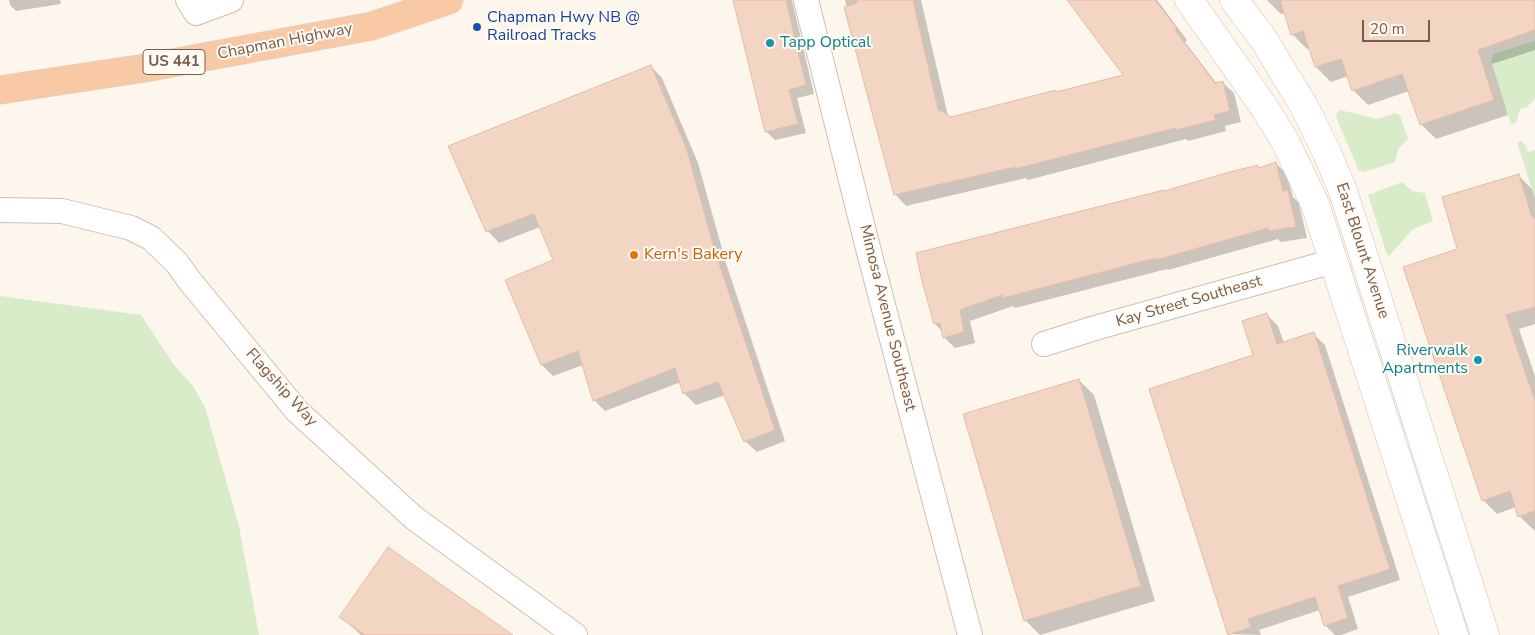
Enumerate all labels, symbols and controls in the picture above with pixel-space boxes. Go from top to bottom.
place label: Chapman Hwy NB @ Railroad Tracks [487,8,640,46]
scale bar [1365,10,1432,42]
street label: Chapman Highway [216,19,354,65]
text: 20 m [1370,19,1405,39]
marker: Chapman Hwy NB @ Railroad Tracks [471,21,483,33]
place label: Tapp Optical [780,33,871,53]
marker: Tapp Optical [764,37,776,49]
road number: US 441 [143,50,205,74]
street label: East Blount Avenue [1331,181,1393,321]
street label: Mimosa Avenue Southeast [855,223,919,413]
place label: Kern's Bakery [644,245,743,265]
marker: Kern's Bakery [628,249,640,261]
street label: Kay Street Southeast [1114,272,1264,332]
place label: Riverwalk Apartments [1382,341,1468,379]
street label: Flagship Way [241,345,321,431]
marker: Riverwalk Apartments [1472,354,1484,366]

